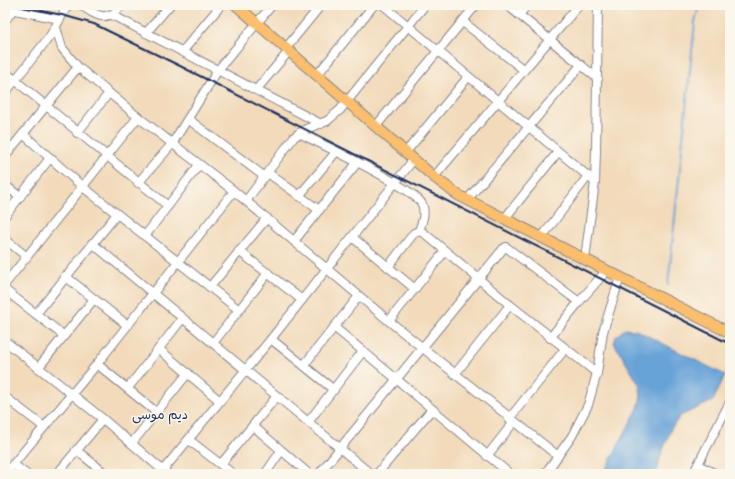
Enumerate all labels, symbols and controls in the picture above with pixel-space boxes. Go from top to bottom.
district label: ديم موسى [132,407,188,425]

